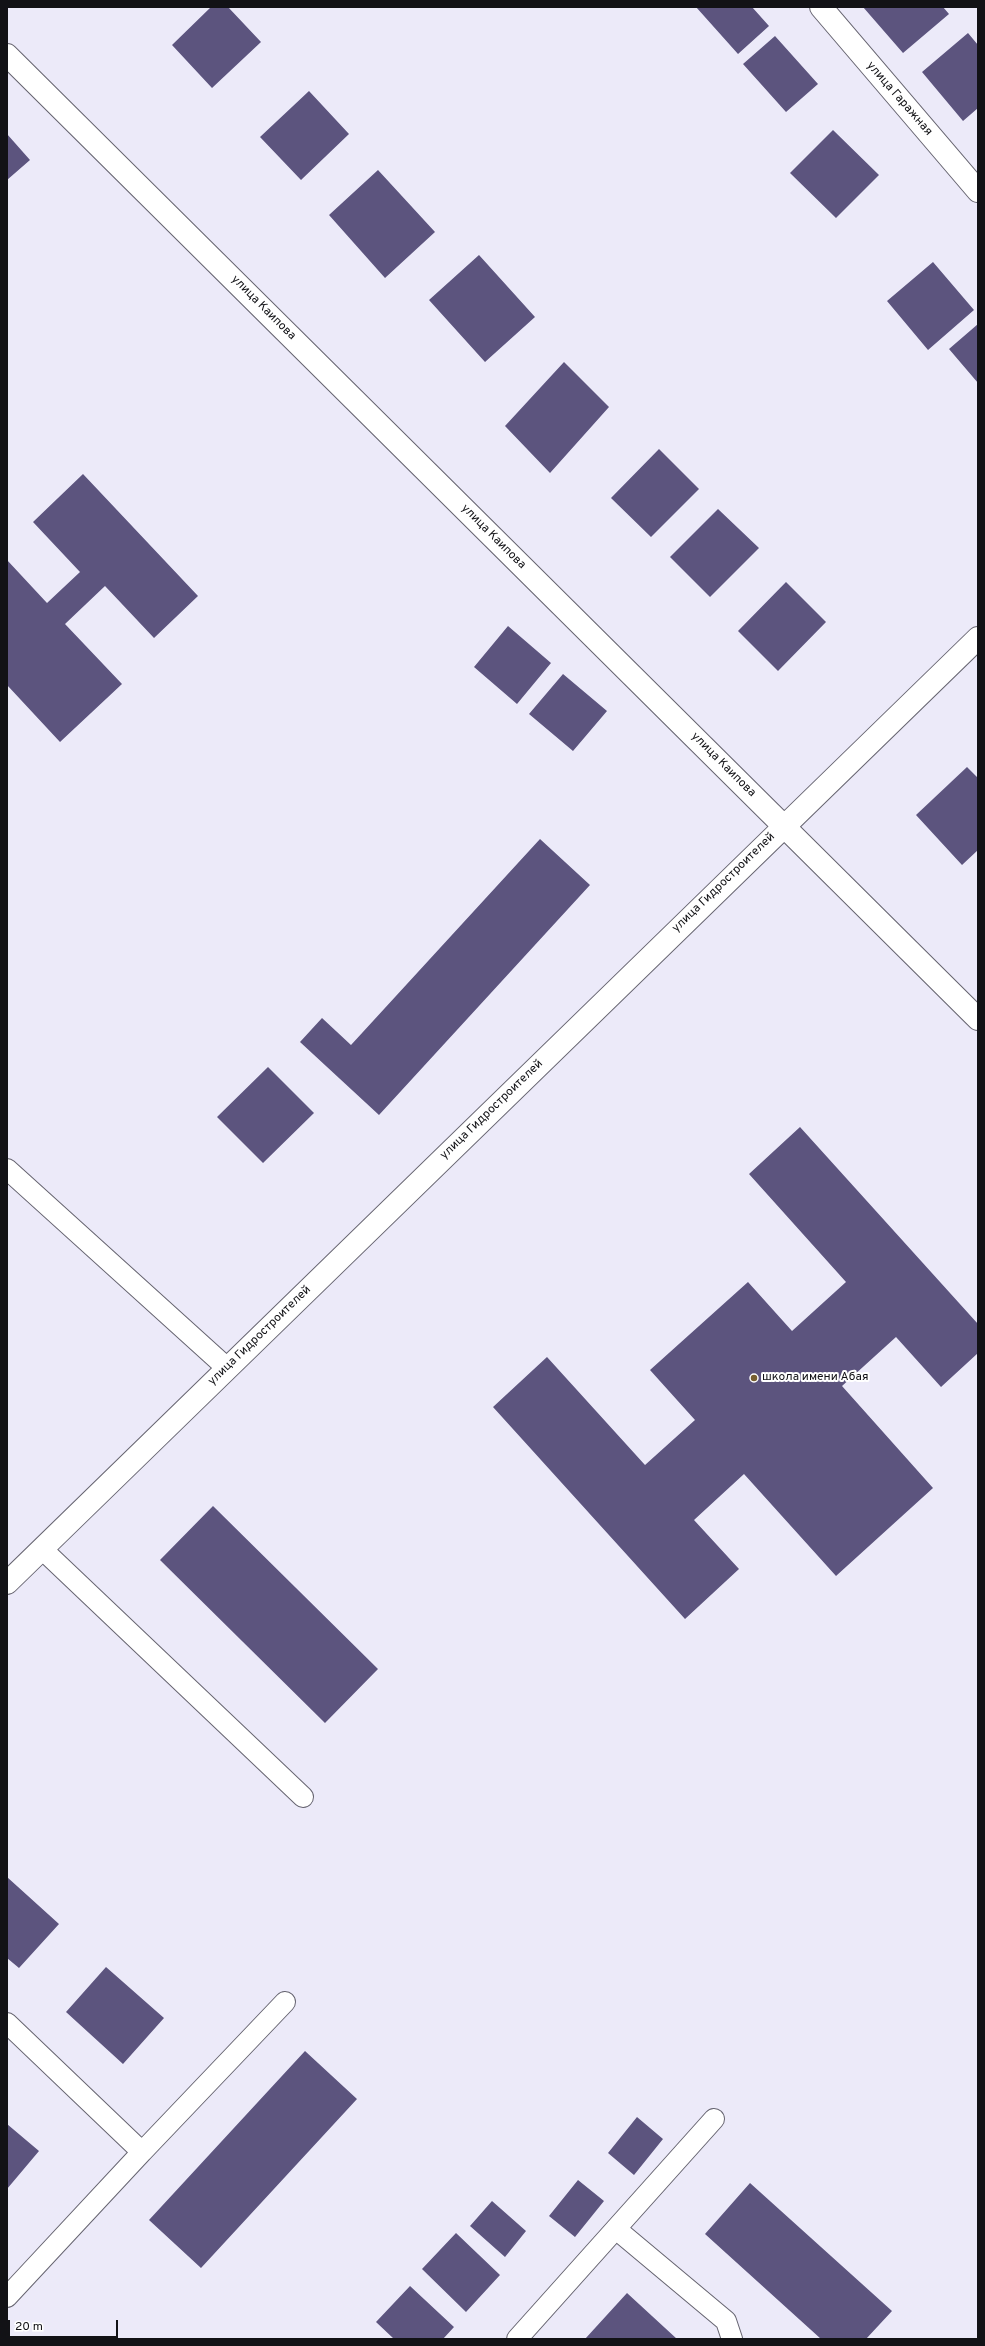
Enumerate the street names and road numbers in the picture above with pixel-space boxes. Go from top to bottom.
street label: улица Гаражная [863,59,935,139]
street label: улица Каипова [228,273,298,343]
street label: улица Каипова [458,502,528,572]
street label: улица Каипова [688,730,758,800]
street label: улица Гидростроителей [670,830,778,936]
street label: улица Гидростроителей [438,1057,546,1163]
street label: улица Гидростроителей [206,1283,314,1389]

